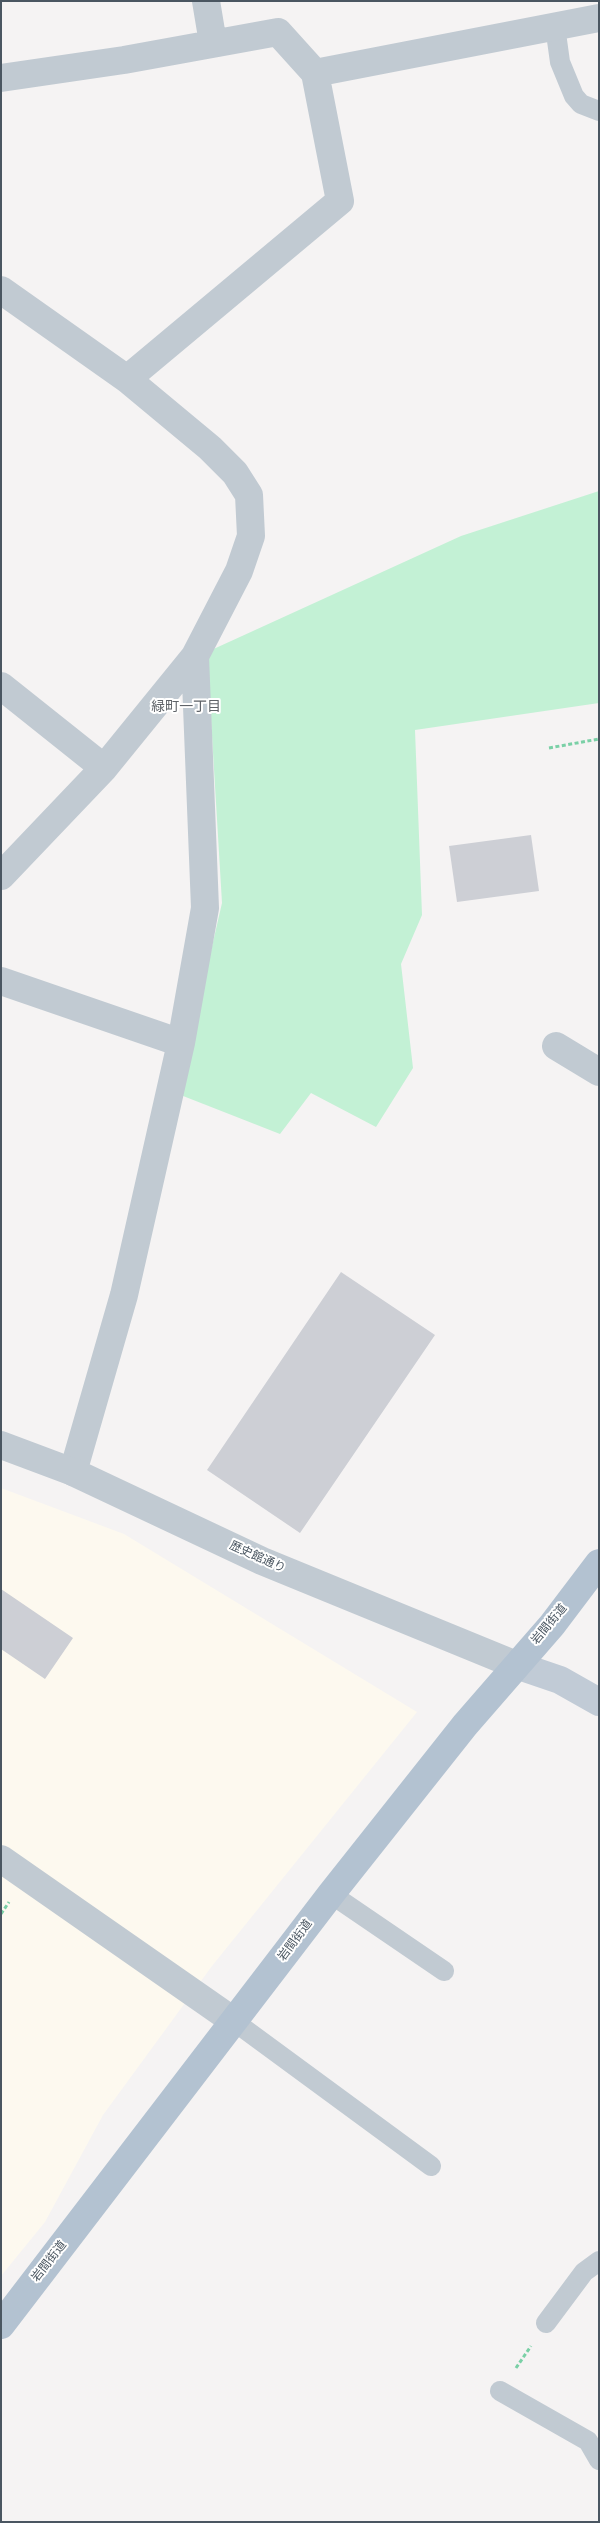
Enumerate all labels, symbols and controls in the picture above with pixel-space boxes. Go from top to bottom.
district label: 緑町一丁目 [151,700,221,716]
street label: 歴史館通り [227,1539,287,1577]
street label: 岩間街道 [529,1602,571,1648]
street label: 岩間街道 [276,1917,316,1965]
street label: 岩間街道 [30,2239,70,2285]

